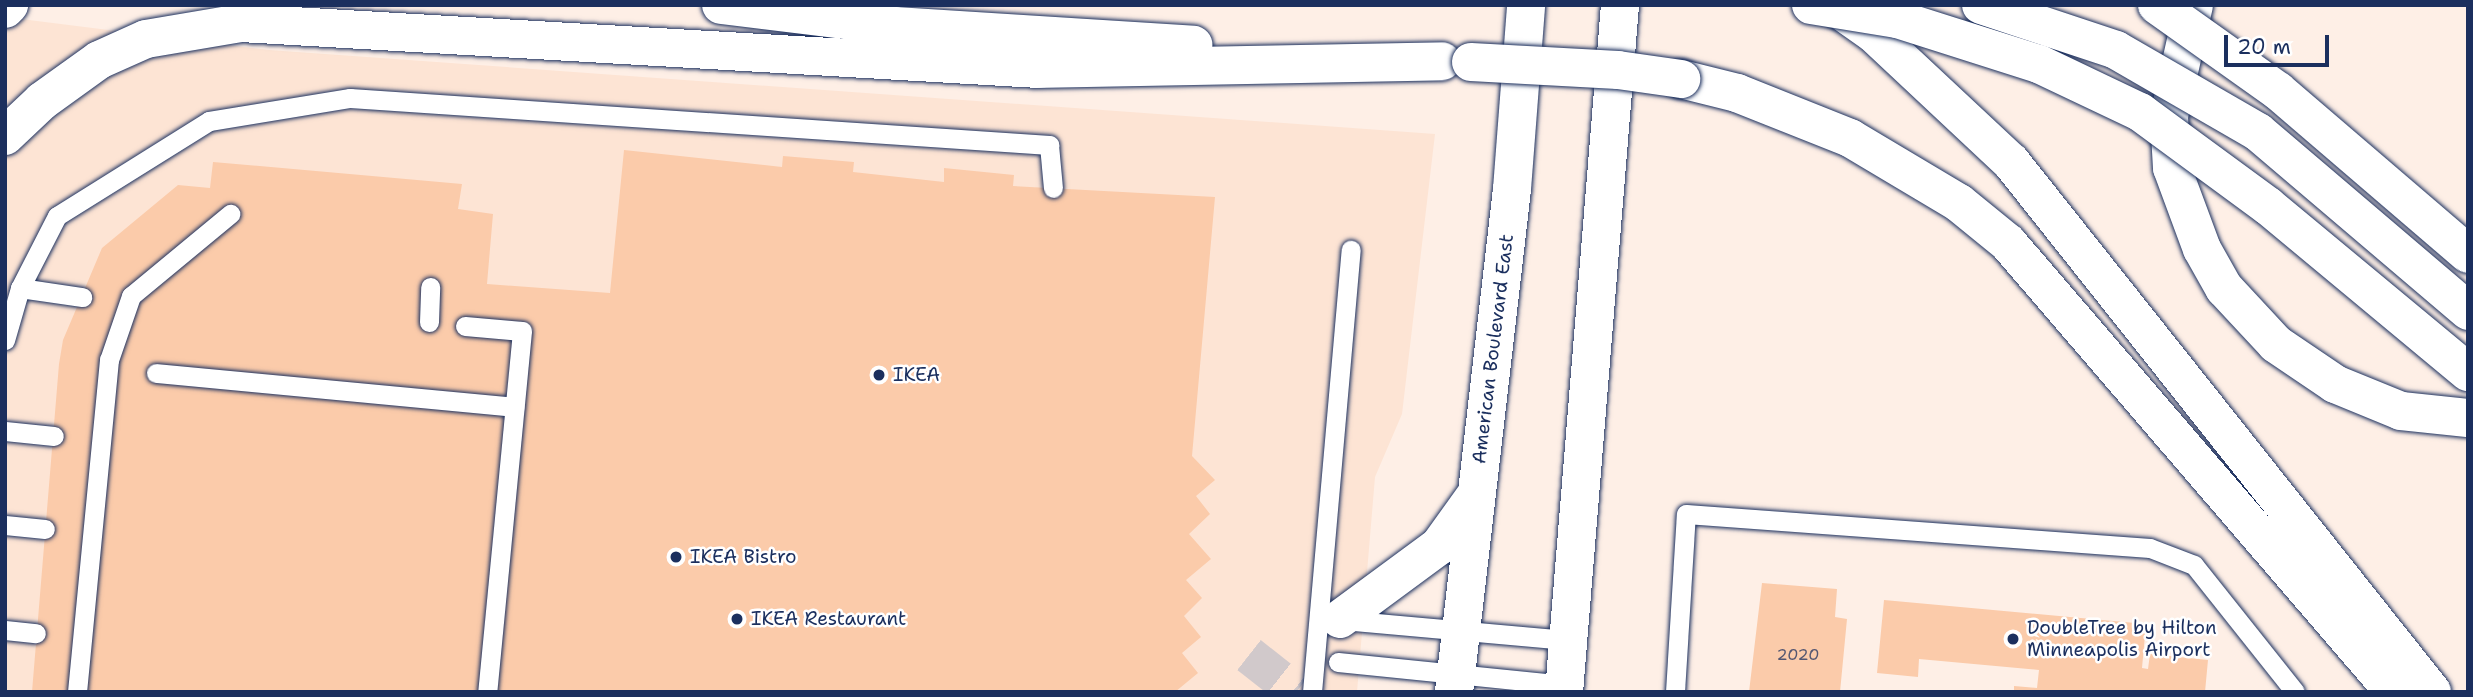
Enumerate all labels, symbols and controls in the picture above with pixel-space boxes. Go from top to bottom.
scale bar [2228,21,2333,65]
text: 20 m [2237,33,2291,61]
street label: American Boulevard East [1468,233,1518,465]
place label: IKEA [893,364,940,386]
marker: IKEA [871,367,887,383]
place label: IKEA Bistro [690,546,796,568]
marker: IKEA Bistro [668,549,684,565]
place label: IKEA Restaurant [751,608,906,630]
marker: IKEA Restaurant [729,611,745,627]
place label: DoubleTree by Hilton Minneapolis Airport [2027,617,2217,661]
marker: DoubleTree by Hilton Minneapolis Airport [2005,631,2021,647]
house number: 2020 [1777,645,1819,665]

